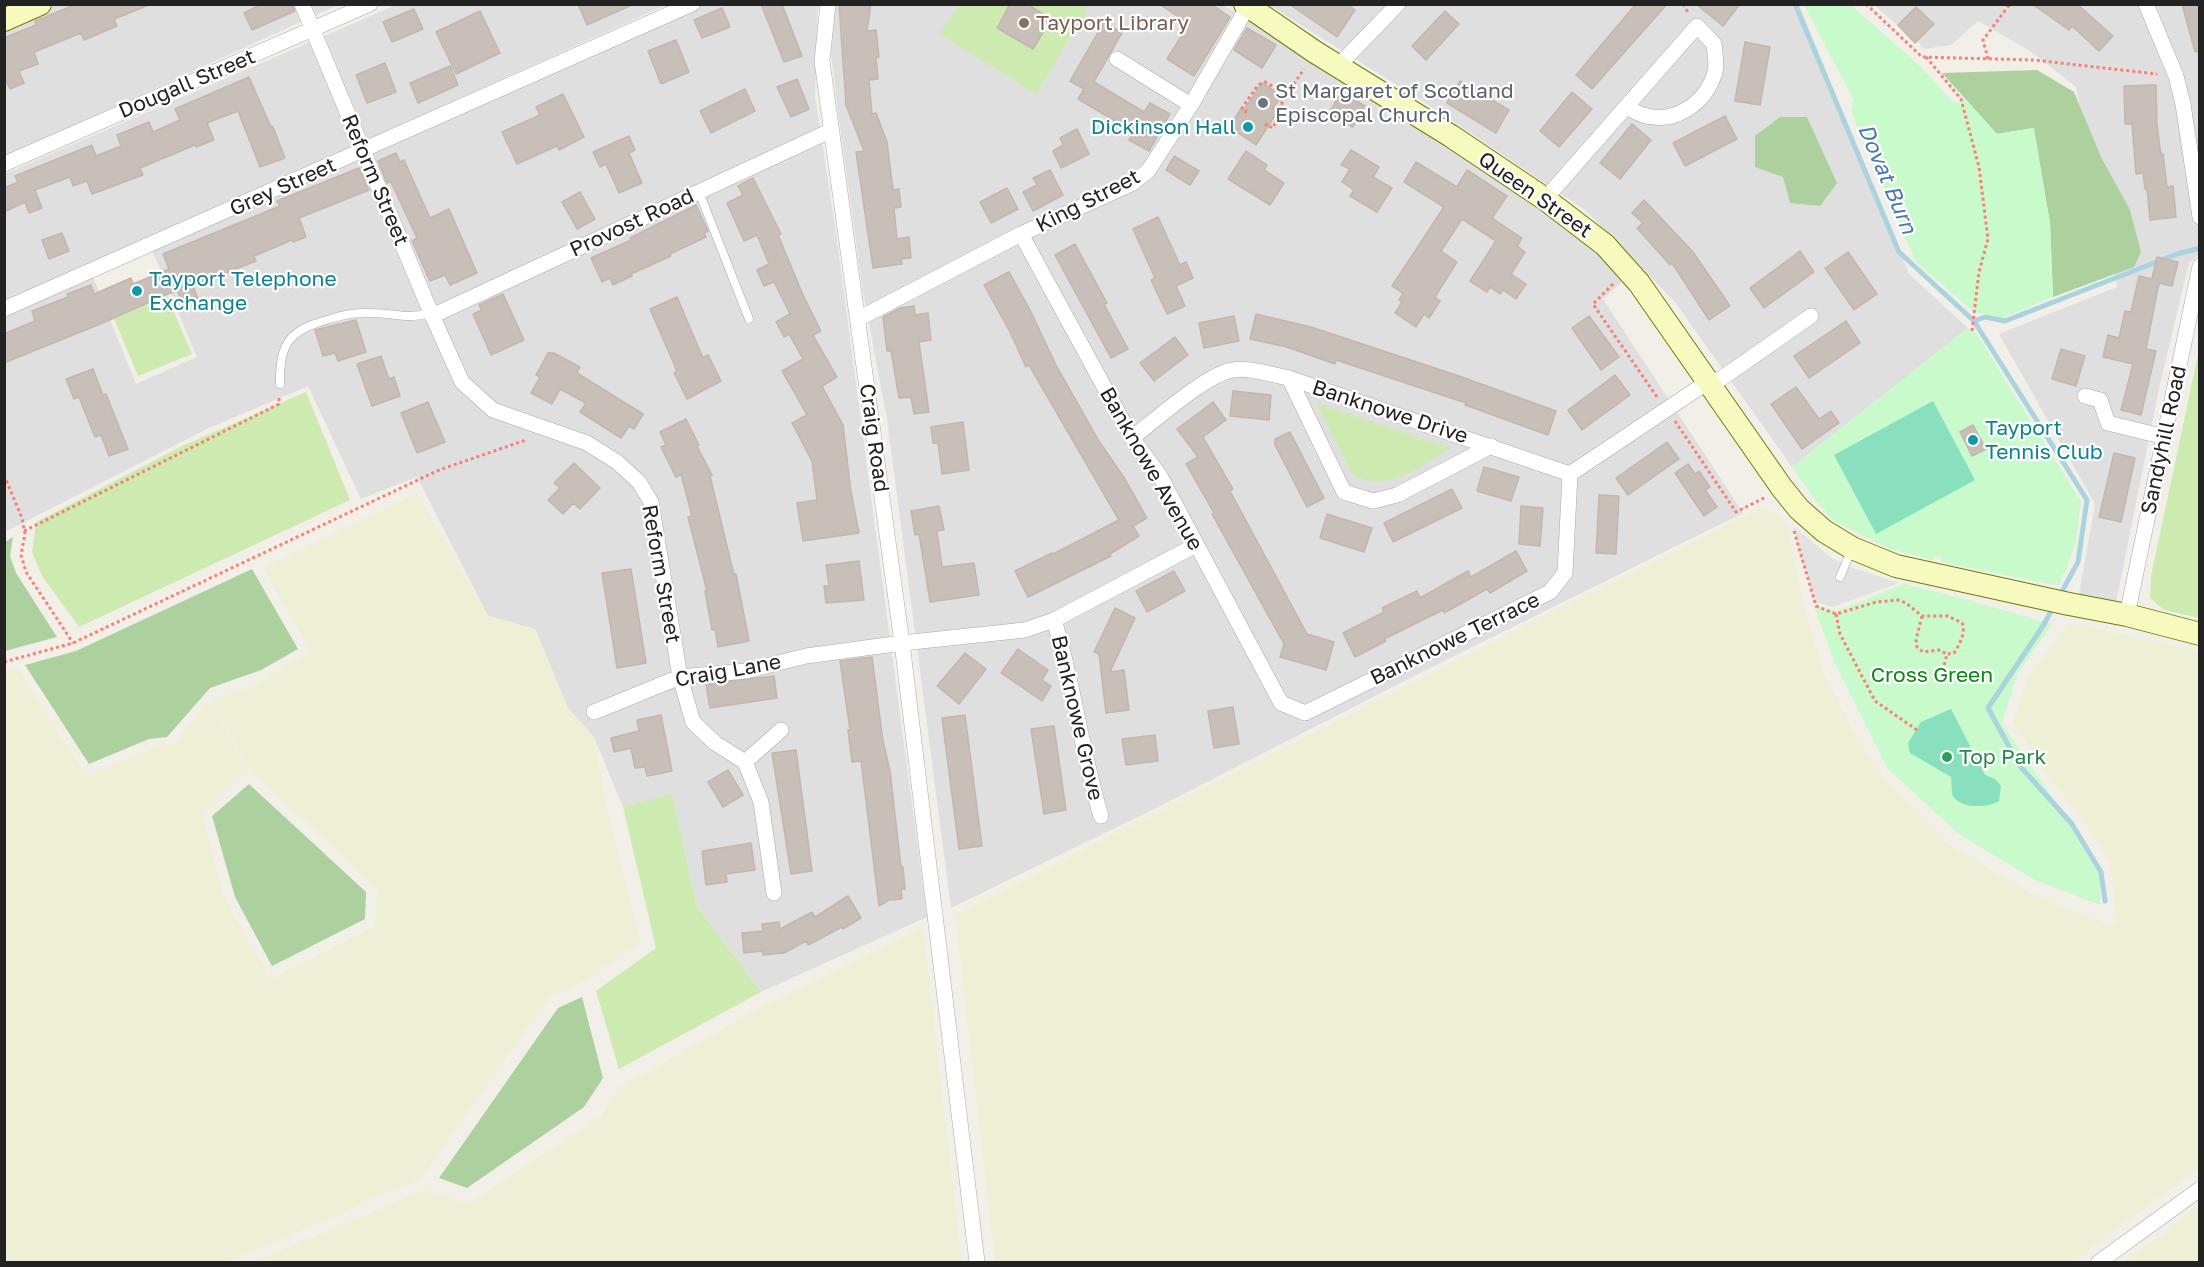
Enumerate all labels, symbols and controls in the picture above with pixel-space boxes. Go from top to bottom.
place label: Tayport Library [1036,10,1189,36]
marker: Tayport Library [1017,16,1031,30]
street label: Dougall Street [115,44,259,124]
place label: St Margaret of Scotland Episcopal Church [1275,78,1514,128]
marker: St Margaret of Scotland Episcopal Church [1256,96,1270,110]
street label: Reform Street [336,111,414,249]
place label: Dickinson Hall [1091,114,1236,140]
marker: Dickinson Hall [1241,120,1255,134]
water label: Dovat Burn [1852,120,1922,238]
street label: Queen Street [1473,147,1597,243]
street label: Grey Street [226,152,340,222]
street label: King Street [1032,164,1144,238]
street label: Provost Road [566,183,698,263]
place label: Tayport Telephone Exchange [149,266,337,316]
marker: Tayport Telephone Exchange [130,284,144,298]
street label: Sandyhill Road [2136,363,2192,517]
street label: Banknowe Drive [1309,375,1471,449]
street label: Craig Road [854,382,894,494]
street label: Banknowe Avenue [1094,383,1208,555]
place label: Tayport Tennis Club [1985,415,2103,465]
marker: Tayport Tennis Club [1966,433,1980,447]
street label: Reform Street [636,503,686,645]
street label: Banknowe Terrace [1366,587,1544,691]
street label: Banknowe Grove [1046,633,1108,803]
street label: Craig Lane [673,649,783,693]
park label: Cross Green [1871,662,1993,688]
place label: Top Park [1959,744,2046,770]
marker: Top Park [1940,750,1954,764]

